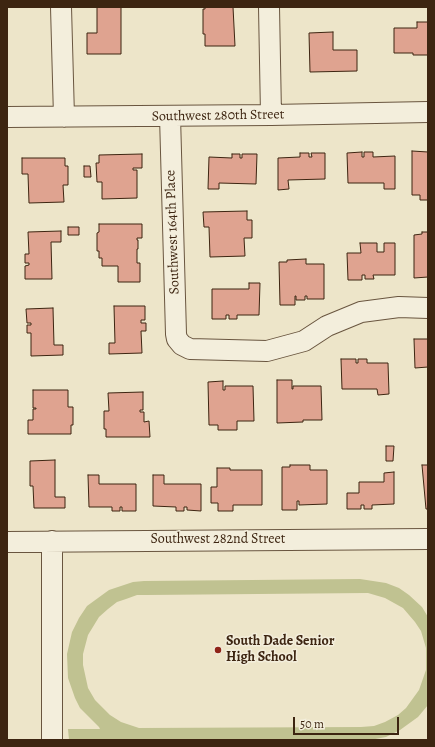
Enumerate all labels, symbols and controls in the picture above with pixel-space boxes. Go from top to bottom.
street label: Southwest 280th Street [152,106,284,126]
street label: Southwest 164th Place [162,169,184,295]
street label: Southwest 282nd Street [151,532,285,548]
place label: South Dade Senior High School [226,634,334,666]
marker: South Dade Senior High School [213,645,223,655]
scale bar [295,709,401,735]
text: 50 m [300,716,324,732]

